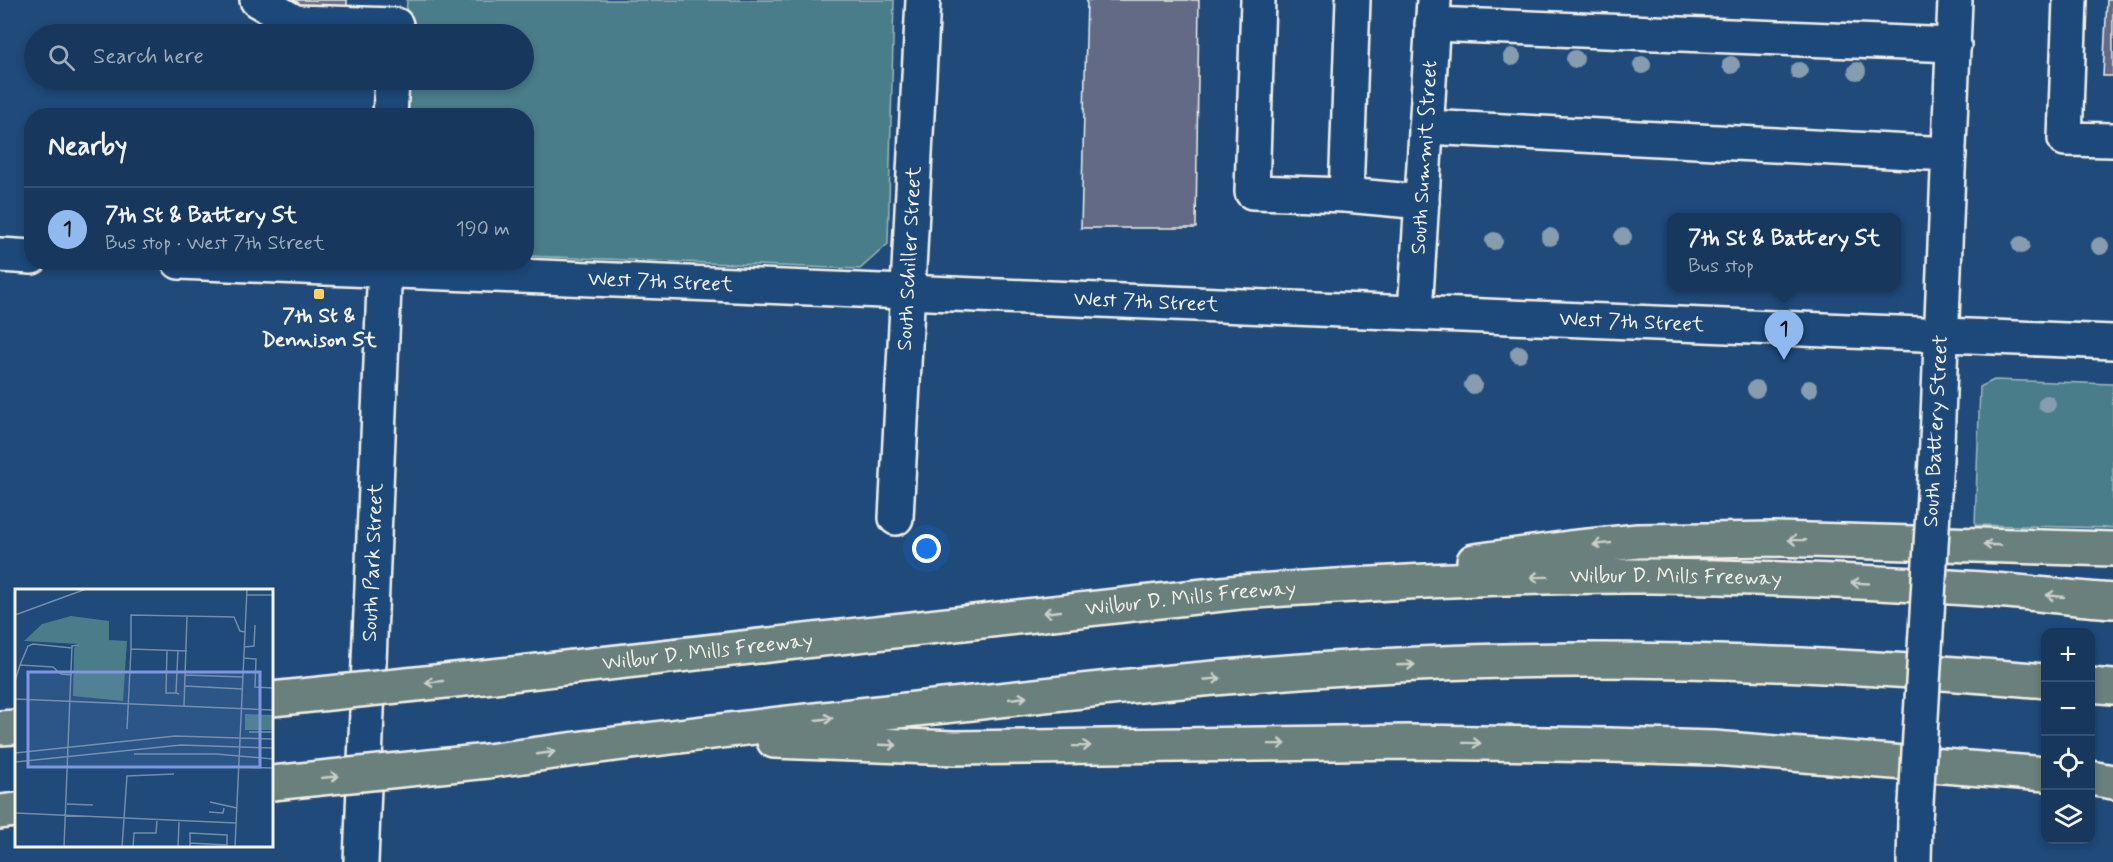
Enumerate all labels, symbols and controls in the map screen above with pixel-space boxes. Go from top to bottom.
search box [24,24,534,90]
icon: search [45,41,78,74]
text: Search here [93,43,204,71]
street label: South Summit Street [1405,59,1444,255]
text: Nearby [48,130,127,164]
street label: South Schiller Street [891,165,928,351]
text: 7th St & Battery St [105,202,297,230]
popup [1667,213,1901,291]
text: 1 [63,216,72,243]
text: 190 m [456,216,510,243]
text: 7th St & Battery St [1688,225,1880,253]
text: Bus stop · West 7th Street [105,230,325,257]
text: Bus stop [1688,253,1754,280]
street label: West 7th Street [588,265,734,299]
street label: West 7th Street [1073,285,1220,319]
marker: 7th St & Dennison St [312,287,326,301]
place label: 7th St & Dennison St [261,302,377,354]
street label: West 7th Street [1559,305,1705,339]
pin: 1 [1764,310,1804,360]
street label: South Battery Street [1917,334,1955,528]
street label: South Park Street [356,482,390,642]
your location [912,534,941,563]
one-way arrow [1787,534,1807,546]
one-way arrow [1592,539,1612,550]
one-way arrow [1982,539,2002,550]
street label: Wilbur D. Mills Freeway [1570,562,1782,593]
one-way arrow [1530,571,1550,583]
street label: Wilbur D. Mills Freeway [1084,574,1297,623]
one-way arrow [1851,577,1871,588]
inset map [15,589,273,847]
one-way arrow [2045,590,2065,601]
one-way arrow [1042,607,1062,618]
street label: Wilbur D. Mills Freeway [601,626,815,678]
map controls [2041,628,2095,844]
button: + [2041,628,2095,682]
one-way arrow [1396,659,1416,670]
one-way arrow [1201,673,1221,684]
one-way arrow [425,677,445,688]
button: − [2041,682,2095,736]
one-way arrow [1007,692,1027,703]
one-way arrow [813,713,833,724]
button: locate [2041,736,2095,790]
one-way arrow [1462,737,1482,749]
one-way arrow [1267,738,1287,750]
one-way arrow [877,740,897,751]
one-way arrow [1072,740,1092,752]
one-way arrow [535,747,555,758]
one-way arrow [319,771,339,782]
button: layers [2041,790,2095,844]

